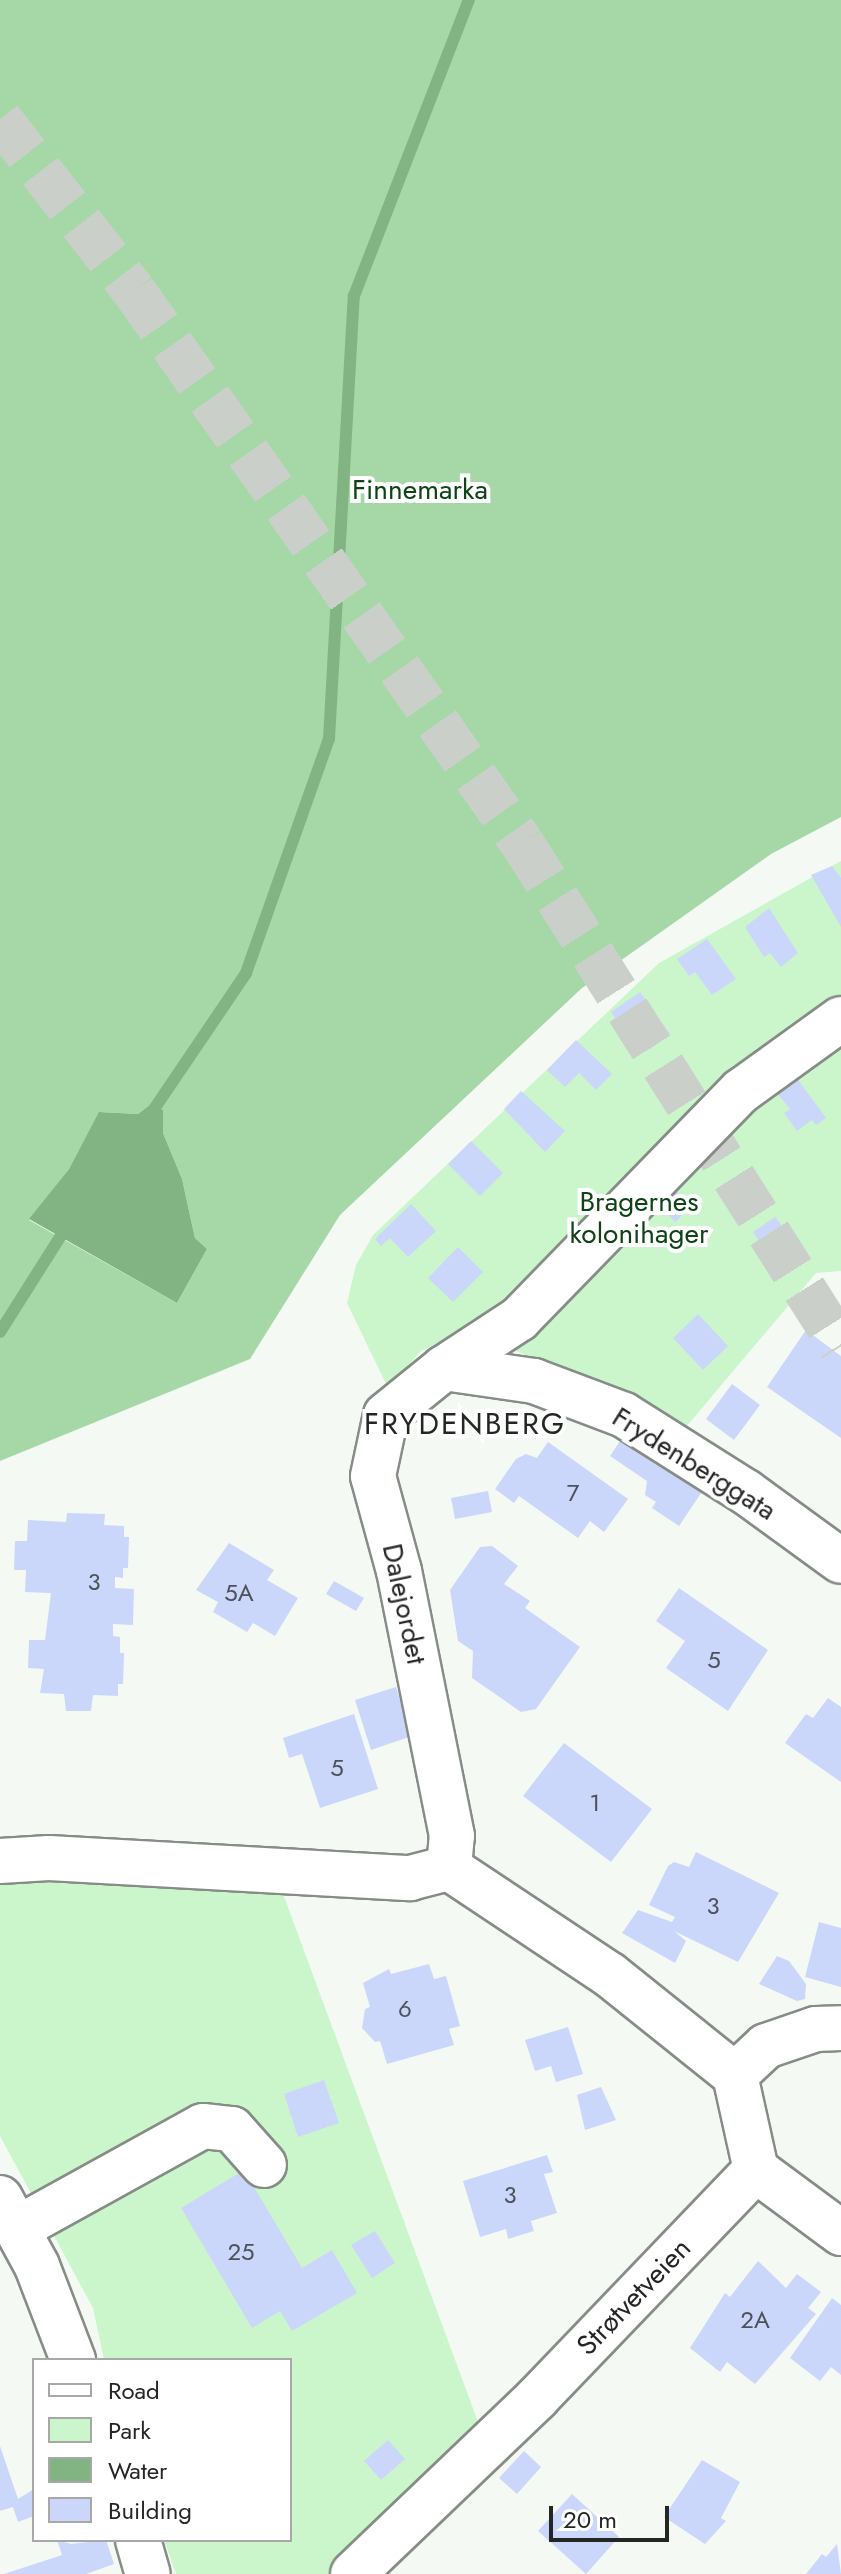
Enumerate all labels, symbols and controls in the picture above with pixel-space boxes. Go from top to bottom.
park label: Finnemarka [352,473,488,507]
park label: Bragernes kolonihager [569,1185,709,1251]
street label: Frydenberggata [606,1400,782,1528]
district label: FRYDENBERG [364,1406,566,1442]
house number: 7 [567,1479,579,1507]
street label: Dalejordet [375,1541,433,1667]
house number: 3 [87,1568,101,1596]
house number: 5A [224,1579,254,1607]
house number: 5 [707,1646,721,1674]
house number: 5 [330,1754,344,1782]
house number: 1 [590,1789,600,1817]
house number: 3 [706,1892,720,1920]
house number: 6 [398,1995,412,2023]
house number: 3 [503,2181,517,2209]
street label: Strøtvetveien [570,2232,698,2362]
house number: 25 [227,2238,255,2266]
house number: 2A [740,2306,770,2334]
legend [32,2358,292,2542]
text: Road [108,2373,160,2408]
text: Park [108,2413,151,2448]
text: Water [108,2453,167,2488]
scale bar [553,2490,673,2540]
text: Building [108,2493,192,2528]
text: 20 m [563,2502,617,2537]

